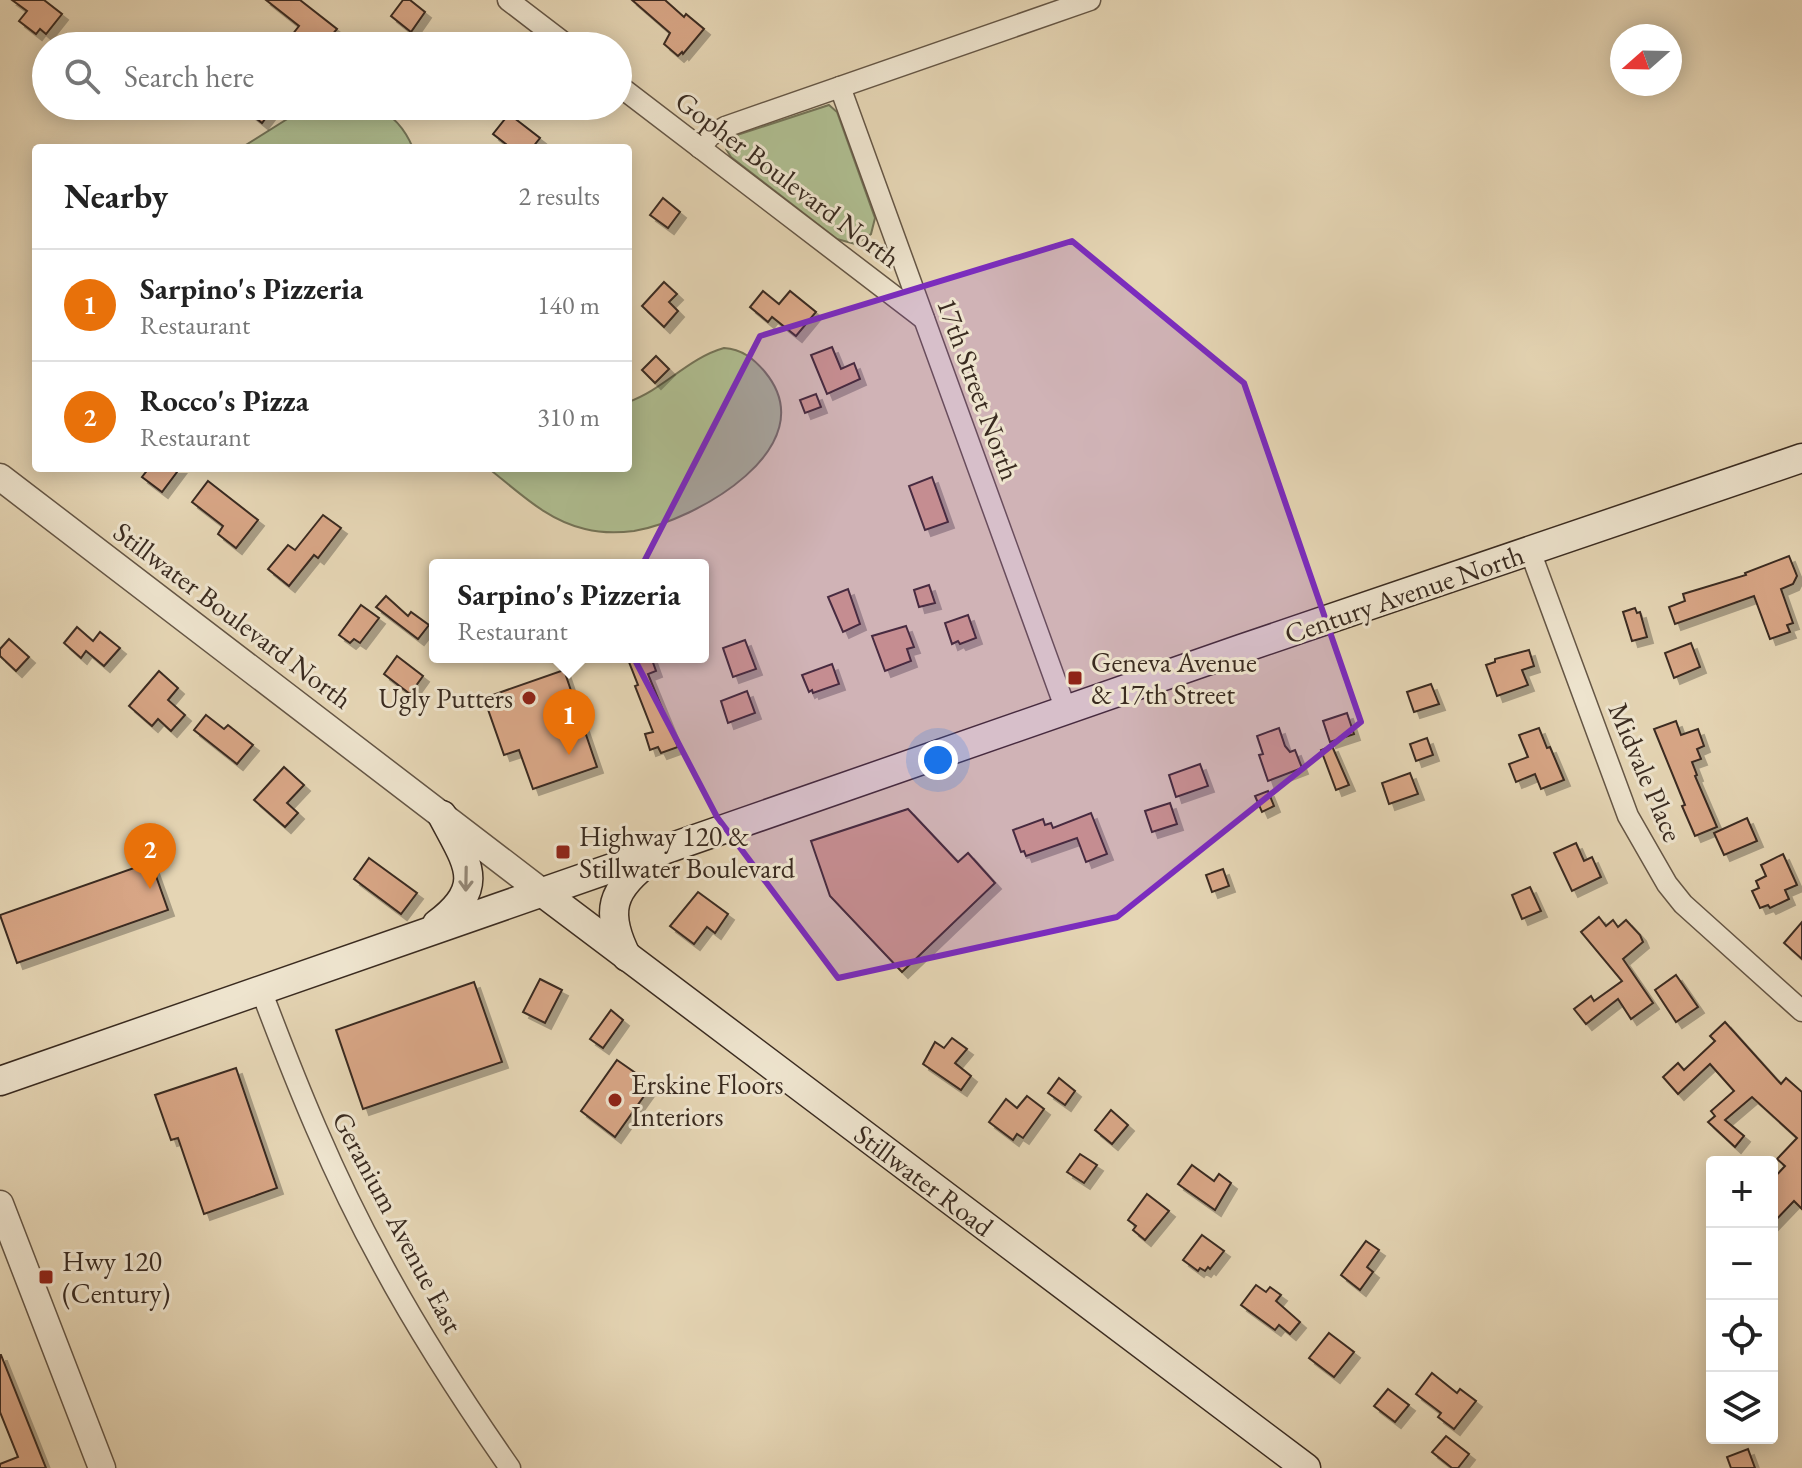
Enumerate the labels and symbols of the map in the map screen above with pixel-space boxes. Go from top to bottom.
north arrow [1610,24,1682,96]
street label: Gopher Boulevard North [669,83,907,275]
street label: 17th Street North [929,293,1029,485]
street label: Stillwater Boulevard North [106,513,360,717]
street label: Century Avenue North [1280,536,1528,652]
place label: Geneva Avenue & 17th Street [1091,644,1257,712]
marker: Geneva Avenue & 17th Street [1066,669,1084,687]
place label: Ugly Putters [378,680,513,716]
marker: Ugly Putters [520,689,538,707]
pin: 1 [543,689,595,755]
street label: Midvale Place [1601,697,1691,847]
your location [918,740,958,780]
place label: Highway 120 & Stillwater Boulevard [579,818,796,886]
pin: 2 [124,823,176,889]
marker: Highway 120 & Stillwater Boulevard [554,843,572,861]
one-way arrow [459,866,474,892]
place label: Erskine Floors Interiors [631,1066,784,1134]
marker: Erskine Floors Interiors [606,1091,624,1109]
street label: Geranium Avenue East [324,1105,472,1339]
street label: Stillwater Road [847,1116,1002,1245]
place label: Hwy 120 (Century) [62,1243,170,1311]
marker: Hwy 120 (Century) [37,1268,55,1286]

